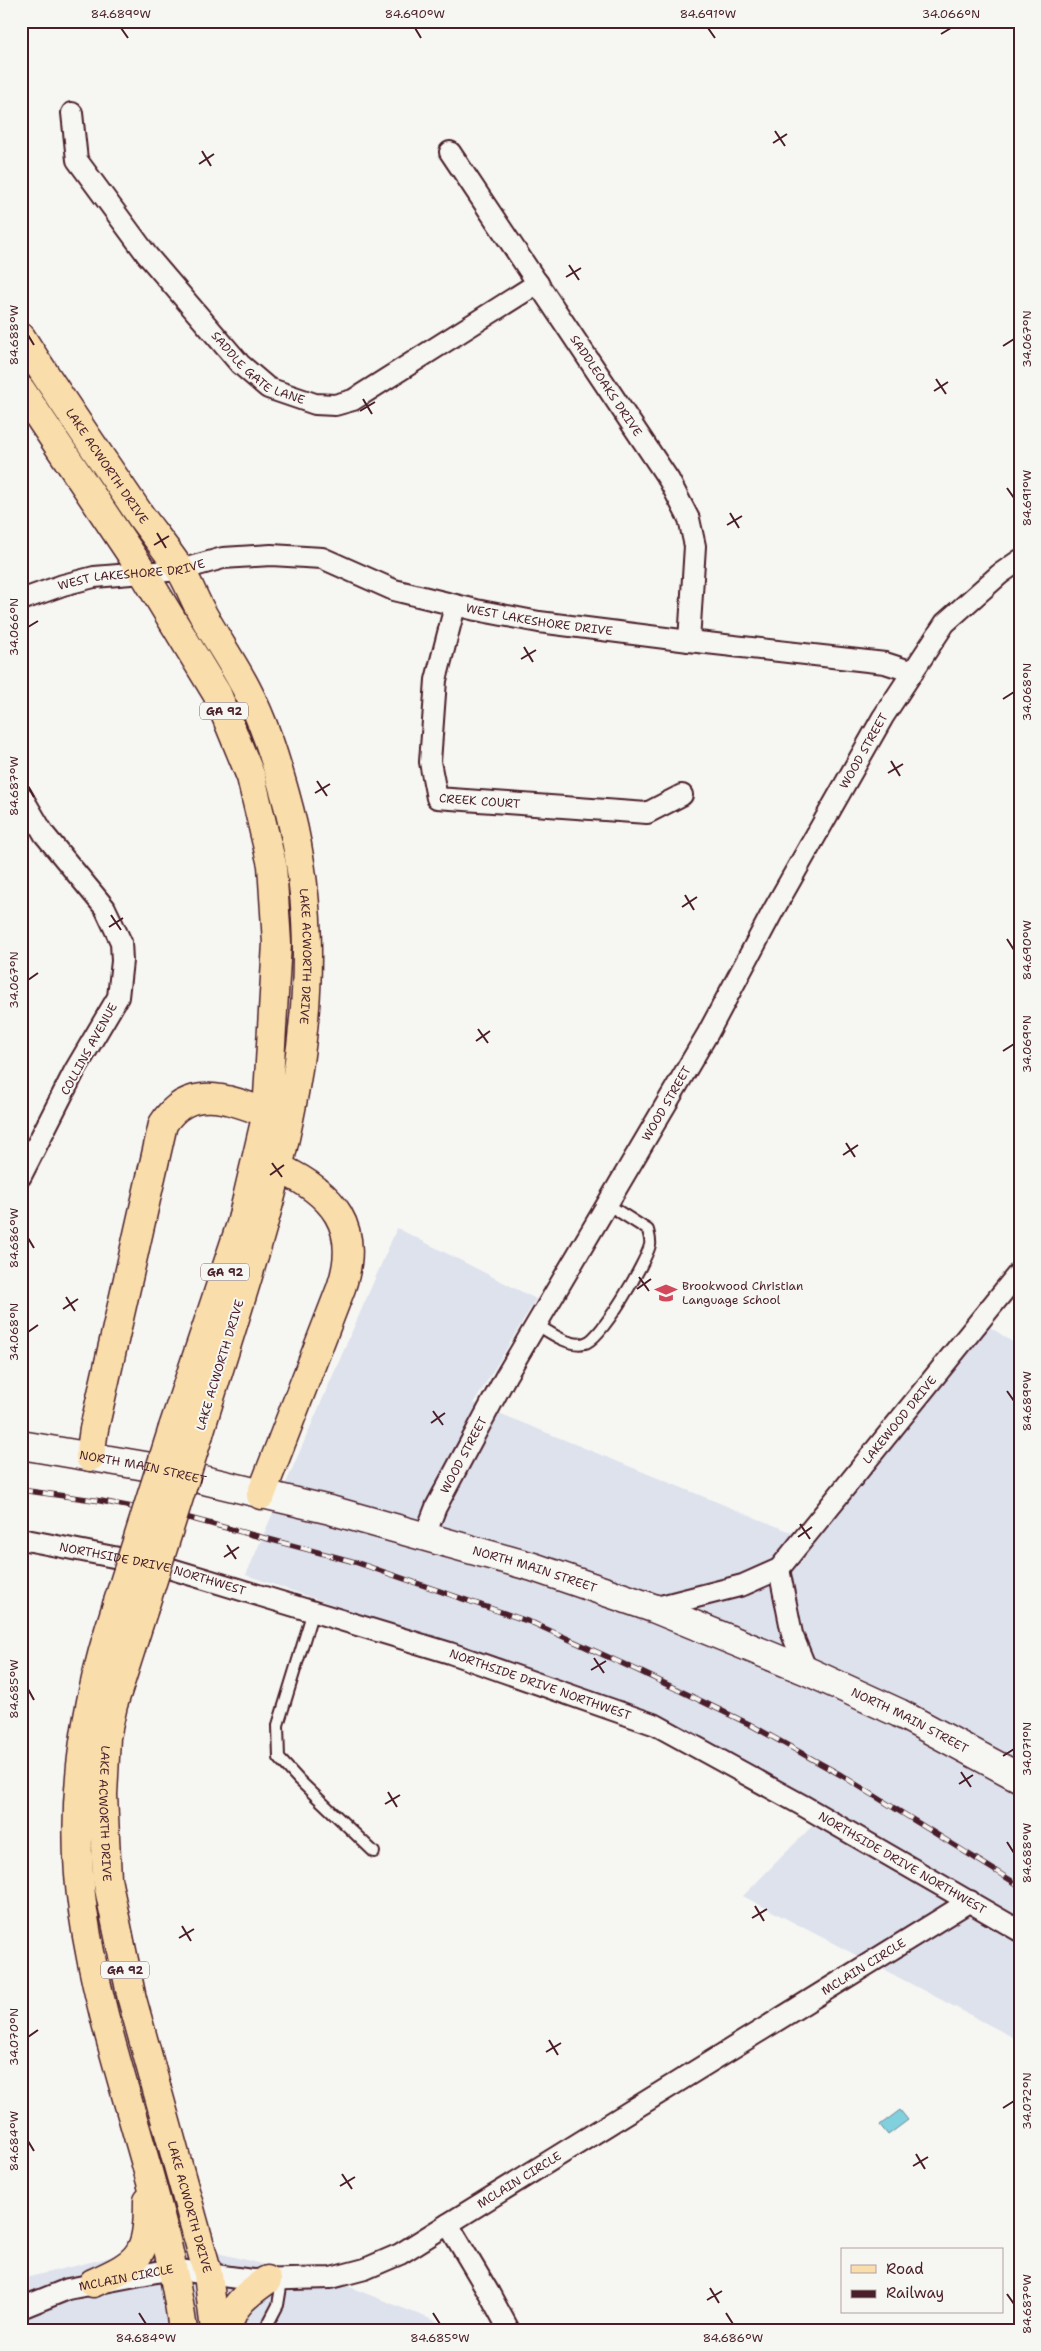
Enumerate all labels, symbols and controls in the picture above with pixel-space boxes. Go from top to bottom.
text: 84.689°W [91,6,151,22]
text: 84.690°W [385,6,445,22]
text: 84.691°W [680,6,736,22]
text: 34.066°N [922,6,980,22]
text: 84.688°W [6,305,22,365]
text: 34.067°N [1019,310,1035,368]
street label: SADDLE GATE LANE [208,328,307,408]
street label: SADDLEOAKS DRIVE [566,332,646,440]
street label: LAKE ACWORTH DRIVE [62,405,152,527]
text: 84.691°W [1019,470,1035,526]
street label: WEST LAKESHORE DRIVE [56,555,207,594]
text: 34.066°N [6,598,22,656]
street label: WEST LAKESHORE DRIVE [464,600,614,639]
text: 34.068°N [1019,663,1035,721]
road number: GA 92 [200,702,248,719]
street label: WOOD STREET [836,710,892,792]
text: 84.687°W [6,756,22,816]
street label: CREEK COURT [438,790,521,812]
street label: LAKE ACWORTH DRIVE [295,888,315,1025]
text: 84.690°W [1019,920,1035,980]
text: 34.067°N [6,951,22,1009]
street label: COLLINS AVENUE [57,1000,121,1098]
text: 34.069°N [1019,1015,1035,1073]
street label: WOOD STREET [638,1062,695,1144]
text: 84.686°W [6,1208,22,1268]
road number: GA 92 [201,1264,249,1280]
place label: Brookwood Christian Language School [682,1278,803,1308]
school or university icon: Brookwood Christian Language School [653,1280,679,1306]
street label: LAKE ACWORTH DRIVE [192,1298,248,1432]
text: 34.068°N [6,1303,22,1361]
text: 84.689°W [1019,1371,1035,1431]
street label: LAKEWOOD DRIVE [859,1373,940,1467]
street label: WOOD STREET [437,1414,491,1496]
street label: NORTH MAIN STREET [78,1447,209,1488]
street label: NORTHSIDE DRIVE NORTHWEST [58,1539,248,1599]
street label: NORTH MAIN STREET [471,1542,599,1596]
street label: NORTHSIDE DRIVE NORTHWEST [447,1645,634,1724]
text: 84.685°W [6,1659,22,1719]
street label: NORTH MAIN STREET [849,1684,972,1757]
text: 34.071°N [1019,1722,1035,1776]
street label: LAKE ACWORTH DRIVE [95,1745,115,1882]
street label: NORTHSIDE DRIVE NORTHWEST [815,1808,990,1918]
text: 84.688°W [1019,1823,1035,1883]
street label: MCLAIN CIRCLE [819,1935,909,1999]
road number: GA 92 [101,1962,149,1978]
text: 34.070°N [6,2008,22,2066]
text: 34.072°N [1019,2072,1035,2130]
text: 84.684°W [6,2111,22,2171]
street label: LAKE ACWORTH DRIVE [164,2139,215,2275]
street label: MCLAIN CIRCLE [474,2148,564,2212]
legend [841,2248,1004,2314]
text: Road [886,2259,924,2279]
street label: MCLAIN CIRCLE [78,2261,175,2295]
text: 84.687°W [1019,2274,1035,2334]
text: Railway [886,2283,944,2303]
text: 84.684°W [116,2330,176,2346]
text: 84.685°W [410,2330,470,2346]
text: 84.686°W [703,2330,763,2346]

